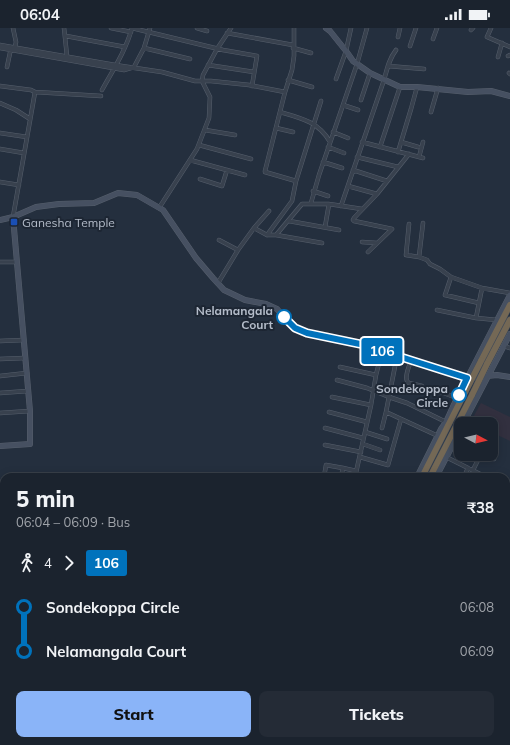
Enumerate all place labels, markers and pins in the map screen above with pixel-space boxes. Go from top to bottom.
place label: Ganesha Temple [22,215,115,230]
marker: Ganesha Temple [9,217,19,227]
place label: Nelamangala Court [196,303,273,332]
marker: Nelamangala Court [276,309,292,325]
place label: Sondekoppa Circle [376,381,448,410]
marker: Sondekoppa Circle [451,387,467,403]

